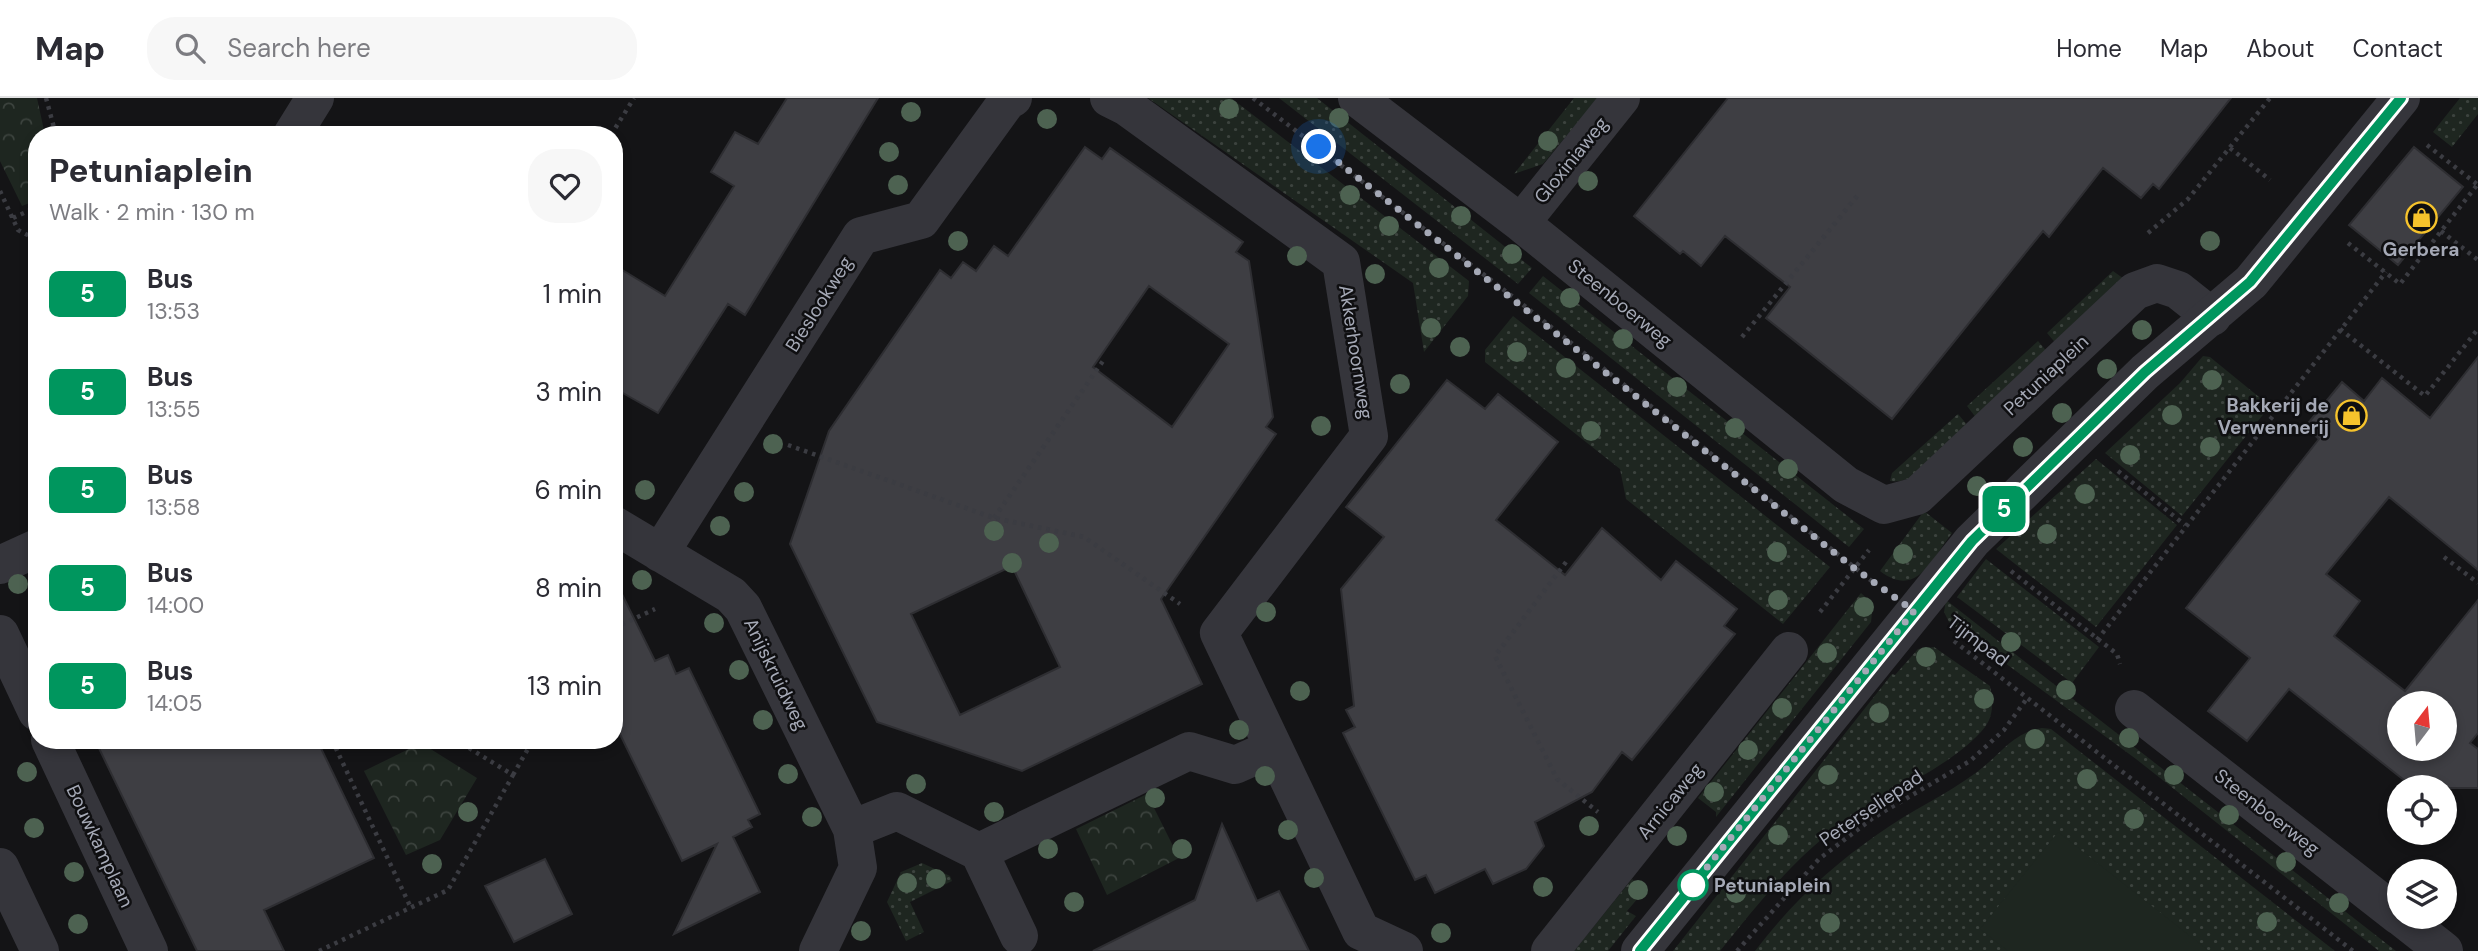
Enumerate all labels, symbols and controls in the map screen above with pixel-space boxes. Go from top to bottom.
search box [147,17,637,80]
text: Map [35,27,105,70]
icon: search [171,29,209,67]
text: Search here [227,31,371,65]
text: Home [2056,33,2122,64]
text: Map [2160,33,2208,64]
text: About [2246,33,2315,64]
text: Contact [2353,33,2443,64]
street label: Gloxiniaweg [1528,111,1614,209]
your location [1301,129,1336,164]
text: Petuniaplein [49,149,253,192]
button: heart [528,149,602,223]
text: Walk · 2 min · 130 m [49,197,255,227]
shop icon: Gerbera [2404,201,2438,235]
place label: Gerbera [2383,237,2459,262]
street label: Bieslookweg [780,251,858,356]
street label: Steenboerweg [1563,253,1678,353]
text: Bus [147,262,193,296]
text: 1 min [543,277,602,311]
text: 5 [80,278,95,309]
street label: Akkerhoornweg [1333,283,1379,421]
text: 13:53 [147,296,200,326]
street label: Petuniaplein [1998,329,2094,421]
text: Bus [147,360,193,394]
text: 3 min [535,375,602,409]
text: 5 [80,376,95,407]
place label: Bakkerij de Verwennerij [2218,393,2329,440]
text: 13:55 [147,394,200,424]
shop icon: Bakkerij de Verwennerij [2335,399,2369,433]
text: Bus [147,458,193,492]
text: 6 min [534,473,602,507]
text: 5 [80,474,95,505]
line badge: 5 [1981,486,2027,532]
text: 13:58 [147,492,200,522]
text: 5 [1997,493,2011,524]
text: Bus [147,556,193,590]
text: 8 min [535,571,602,605]
text: 5 [80,572,95,603]
text: 14:00 [147,590,204,620]
street label: Tijmpad [1942,610,2014,672]
street label: Anijskruidweg [738,614,814,735]
text: Bus [147,654,193,688]
text: 13 min [527,669,602,703]
text: 5 [80,670,95,701]
text: 14:05 [147,688,203,718]
north arrow [2387,691,2457,761]
map controls [2387,691,2457,929]
street label: Arnicaweg [1631,757,1709,844]
street label: Steenboerweg [2209,763,2325,861]
street label: Peterseliepad [1814,764,1928,852]
button: locate [2387,775,2457,845]
street label: Bouwkamplaan [61,781,139,911]
button: layers [2387,859,2457,929]
marker: Petuniaplein [1678,870,1708,900]
place label: Petuniaplein [1714,873,1830,898]

